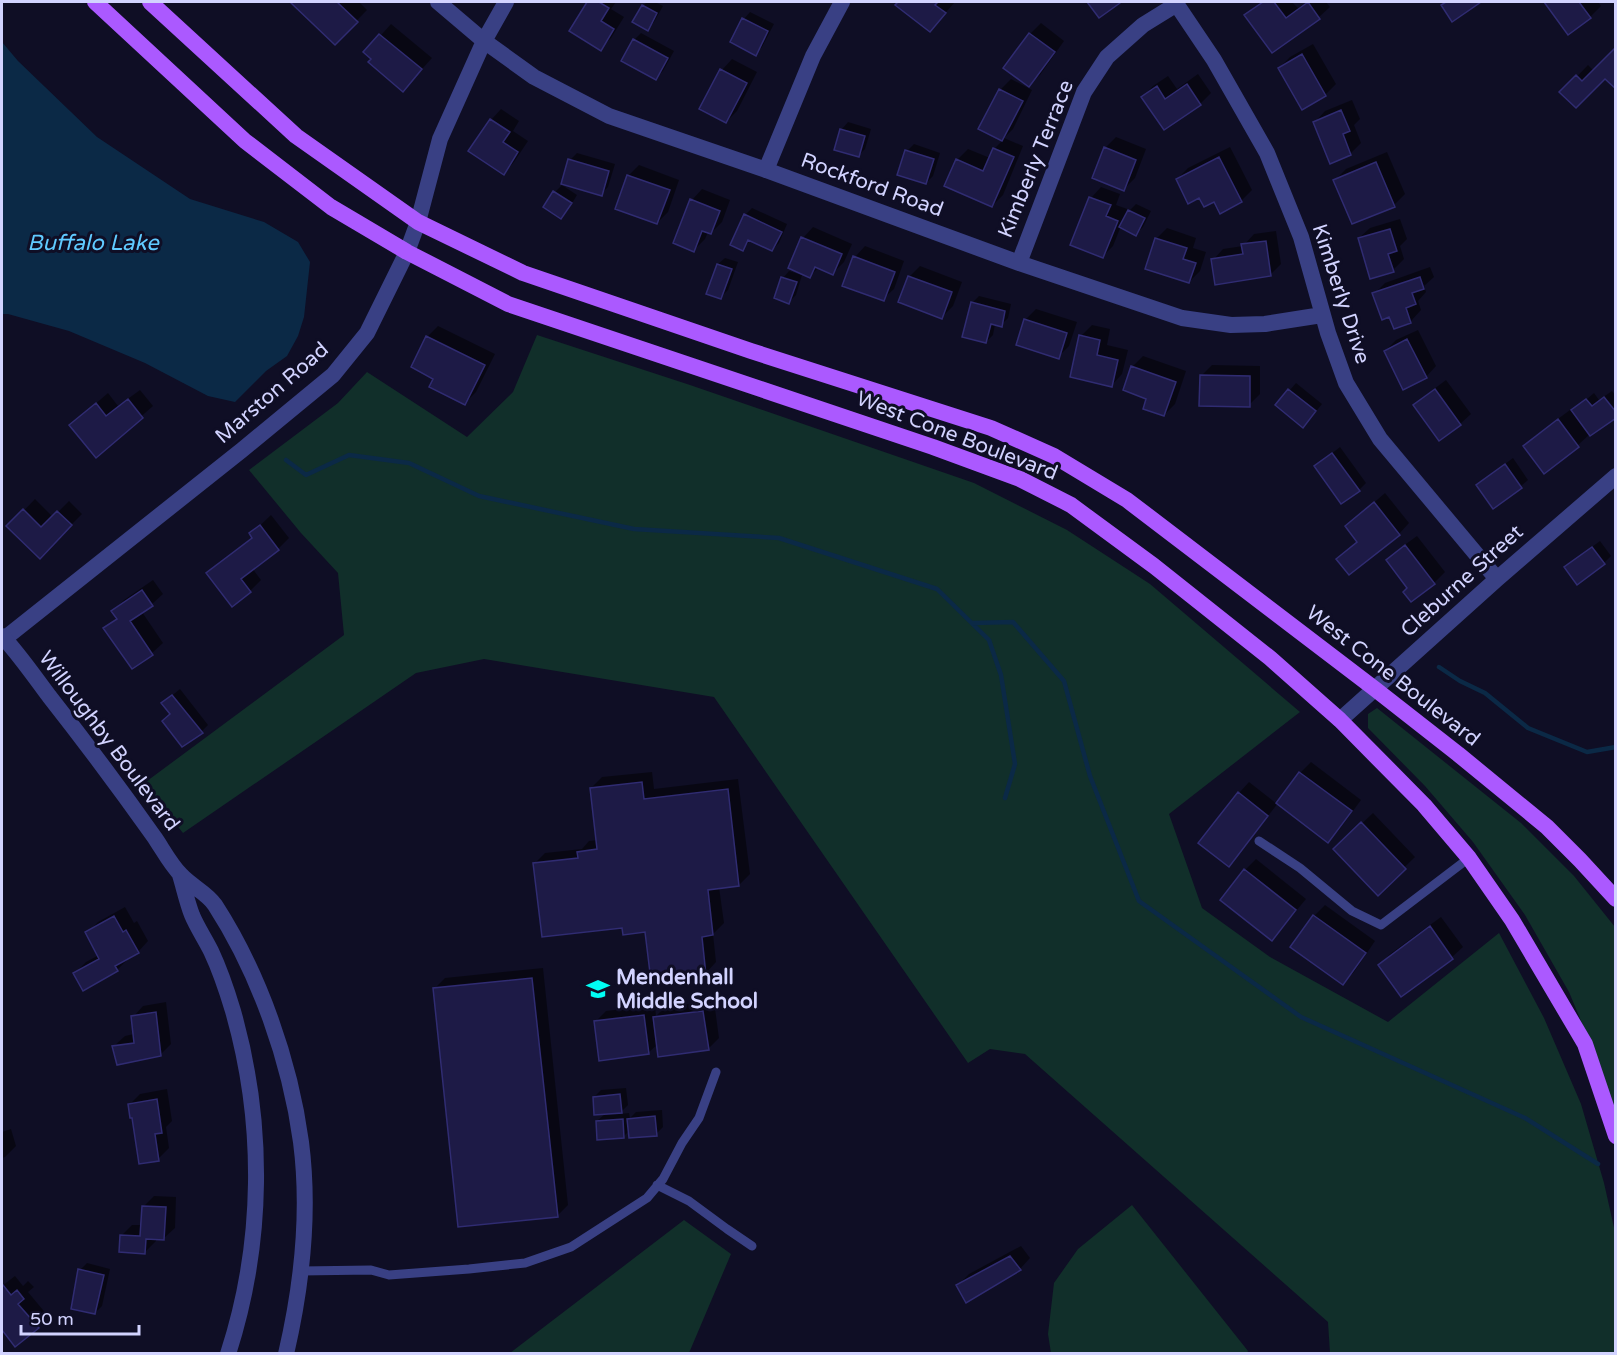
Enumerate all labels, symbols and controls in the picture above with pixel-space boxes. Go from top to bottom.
street label: Kimberly Terrace [993,76,1079,242]
street label: Rockford Road [797,148,947,222]
street label: Kimberly Drive [1307,221,1375,367]
water label: Buffalo Lake [27,230,160,256]
street label: Marston Road [210,337,334,449]
street label: West Cone Boulevard [853,386,1061,486]
street label: Cleburne Street [1396,520,1528,642]
street label: West Cone Boulevard [1301,600,1485,752]
street label: Willoughby Boulevard [33,646,185,836]
place label: Mendenhall Middle School [616,965,758,1014]
school or university icon: Mendenhall Middle School [585,976,611,1002]
scale bar [21,1298,140,1336]
text: 50 m [30,1308,74,1330]

